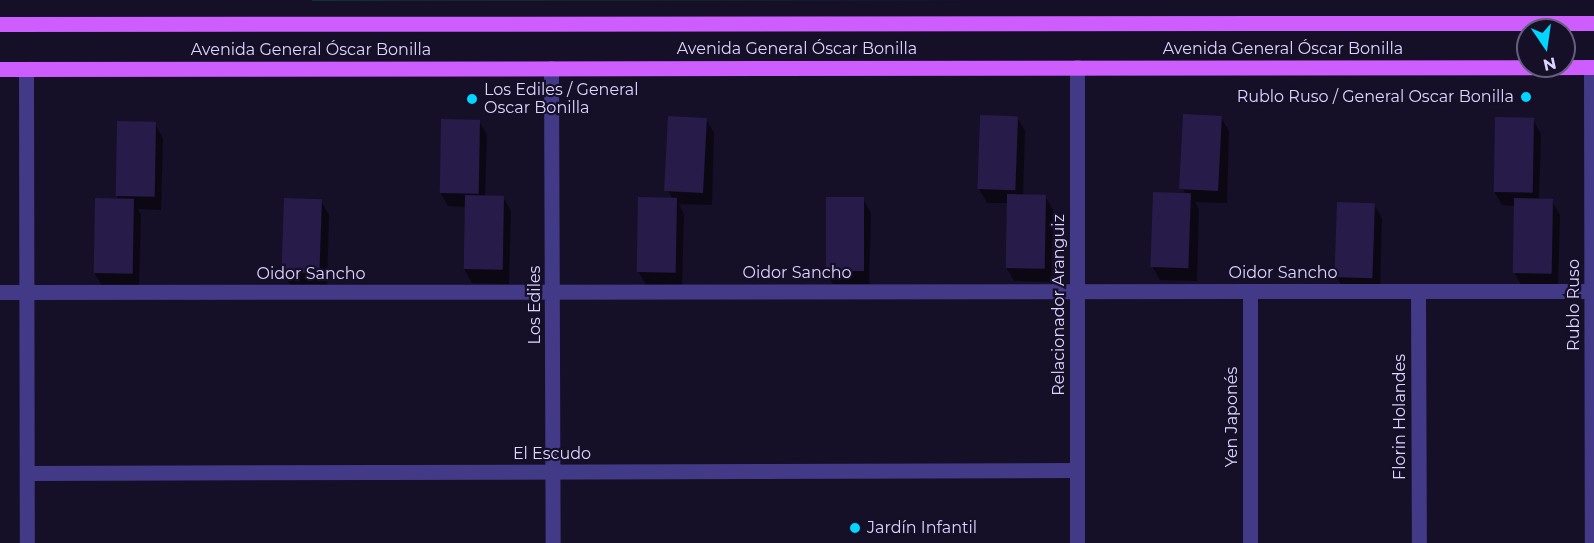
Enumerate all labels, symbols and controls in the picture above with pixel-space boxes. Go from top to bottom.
north arrow [1516,18,1576,78]
street label: Avenida General Óscar Bonilla [677,39,917,59]
street label: Avenida General Óscar Bonilla [1163,39,1403,59]
street label: Avenida General Óscar Bonilla [191,40,431,60]
text: N [1541,53,1558,75]
place label: Los Ediles / General Oscar Bonilla [484,80,639,118]
place label: Rublo Ruso / General Oscar Bonilla [1237,87,1514,107]
marker: Rublo Ruso / General Oscar Bonilla [1519,90,1533,104]
marker: Los Ediles / General Oscar Bonilla [465,92,479,106]
street label: Relacionador Aranguiz [1049,214,1069,396]
street label: Rublo Ruso [1564,259,1584,351]
street label: Oidor Sancho [742,263,852,283]
street label: Oidor Sancho [1228,263,1338,283]
street label: Oidor Sancho [256,264,366,284]
street label: Los Ediles [525,266,545,344]
street label: Florin Holandes [1390,354,1410,480]
street label: Yen Japonés [1222,367,1242,467]
street label: El Escudo [513,444,591,464]
place label: Jardín Infantil [867,518,977,538]
marker: Jardín Infantil [848,521,862,535]

